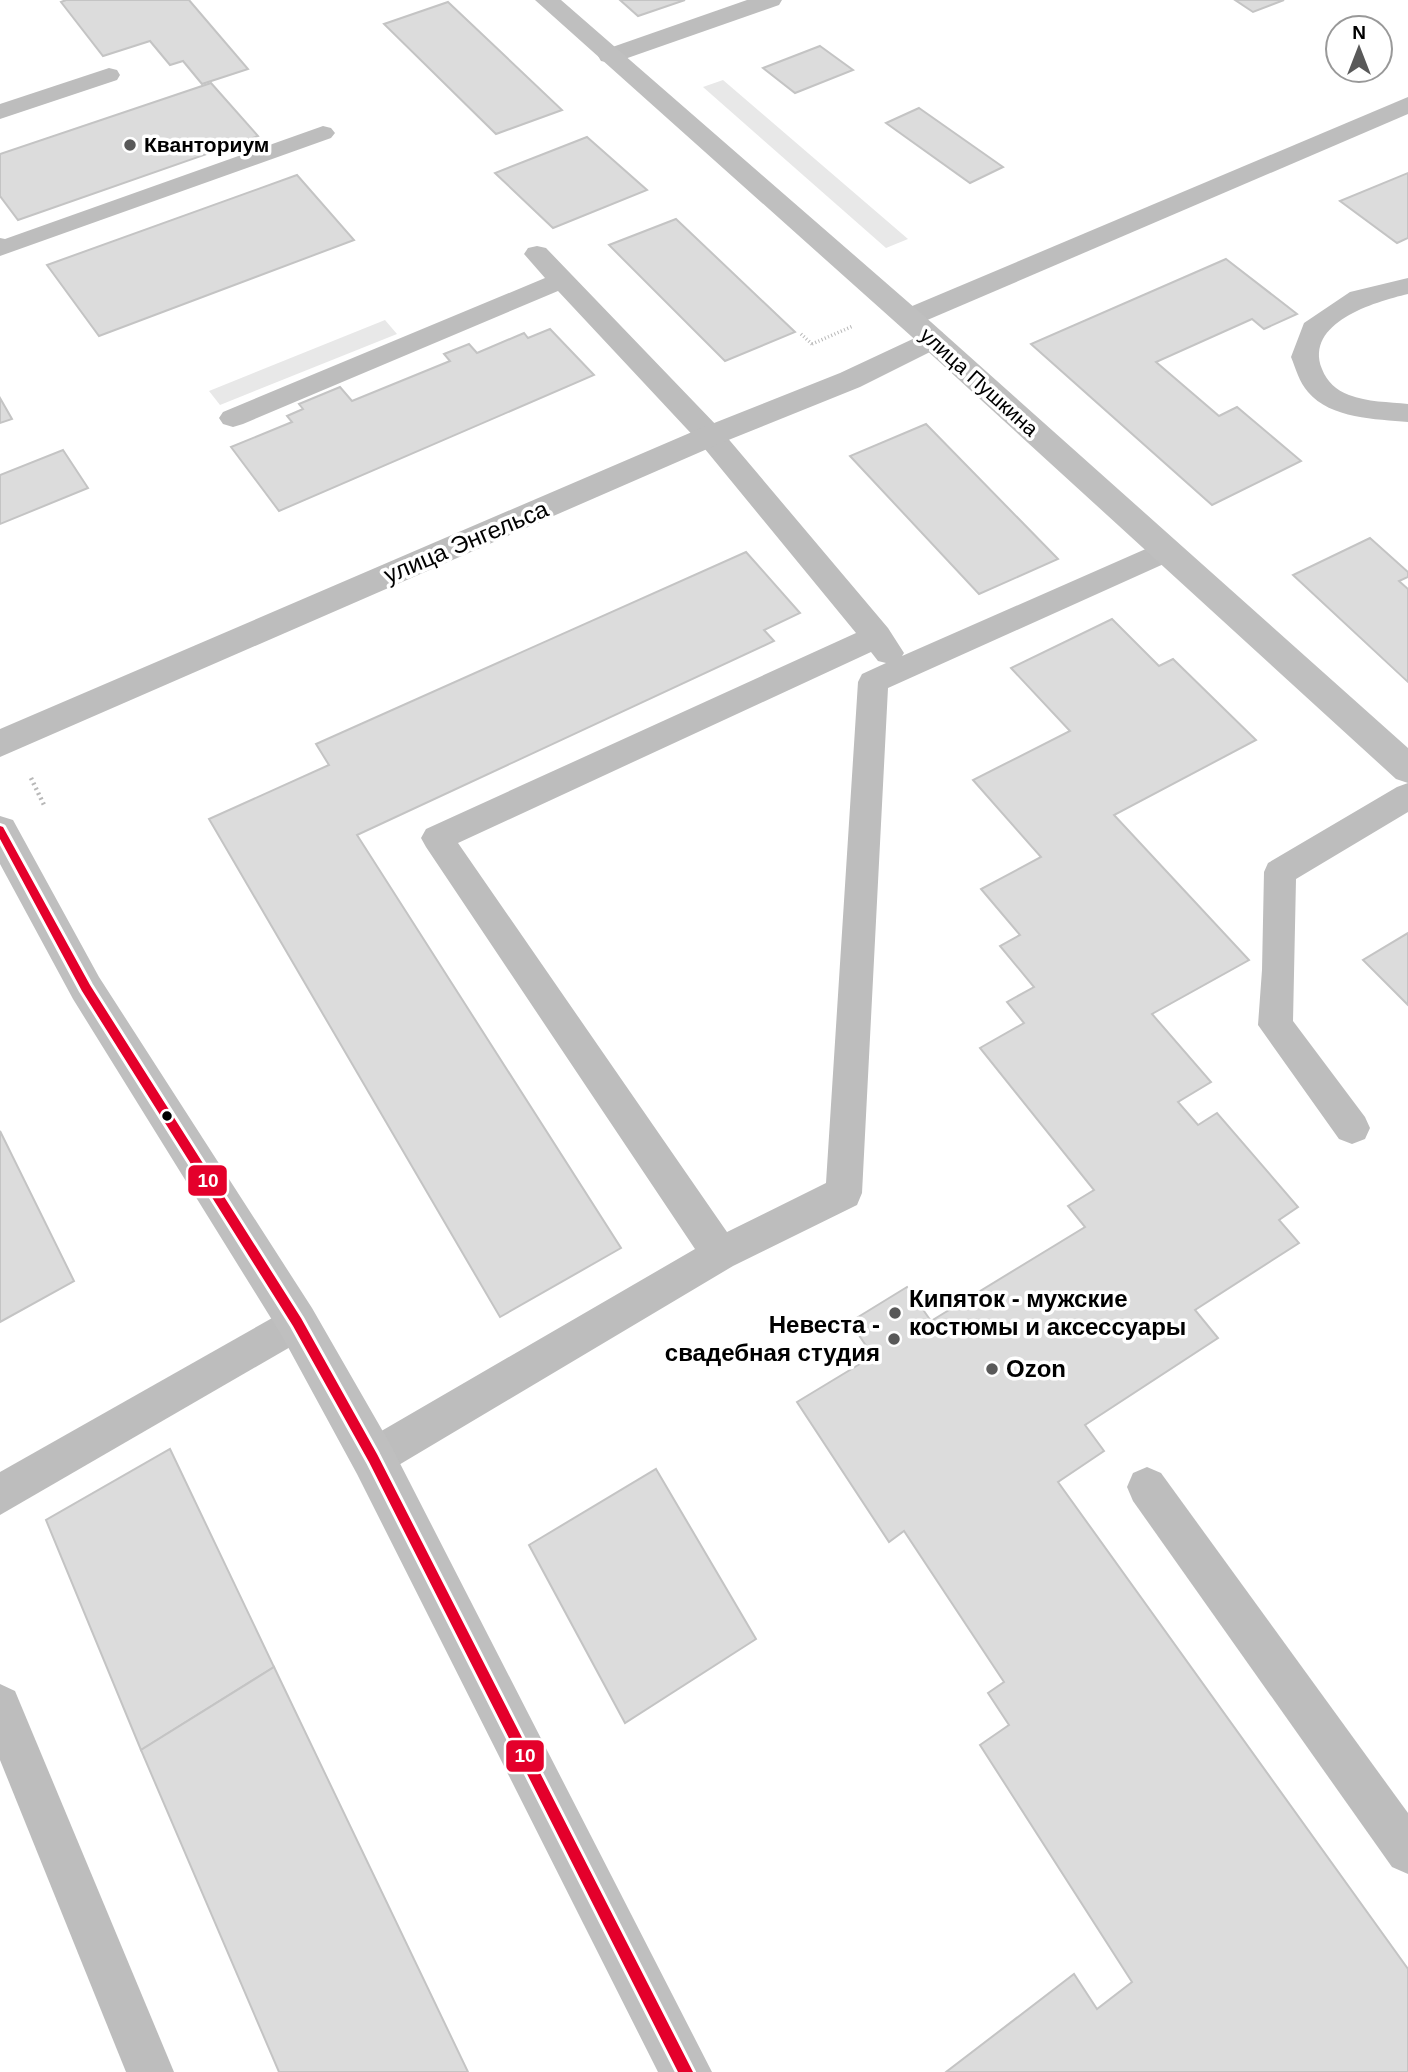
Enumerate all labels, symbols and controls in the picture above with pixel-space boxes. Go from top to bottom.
north arrow [1324,14,1394,84]
text: N [1352,22,1366,43]
place label: Кванториум [144,133,269,156]
marker: Кванториум [122,137,138,153]
street label: улица Пушкина [916,323,1043,441]
street label: улица Энгельса [380,495,553,588]
unlabelled marker [160,1109,174,1123]
line badge: 10 [187,1164,228,1197]
text: 10 [197,1170,219,1191]
place label: Кипяток - мужские костюмы и аксессуары [909,1285,1186,1340]
marker: Кипяток - мужские костюмы и аксессуары [887,1305,903,1321]
place label: Невеста - свадебная студия [665,1311,880,1366]
marker: Невеста - свадебная студия [886,1331,902,1347]
place label: Ozon [1006,1355,1066,1382]
marker: Ozon [984,1361,1000,1377]
line badge: 10 [505,1739,545,1773]
text: 10 [514,1745,536,1766]

